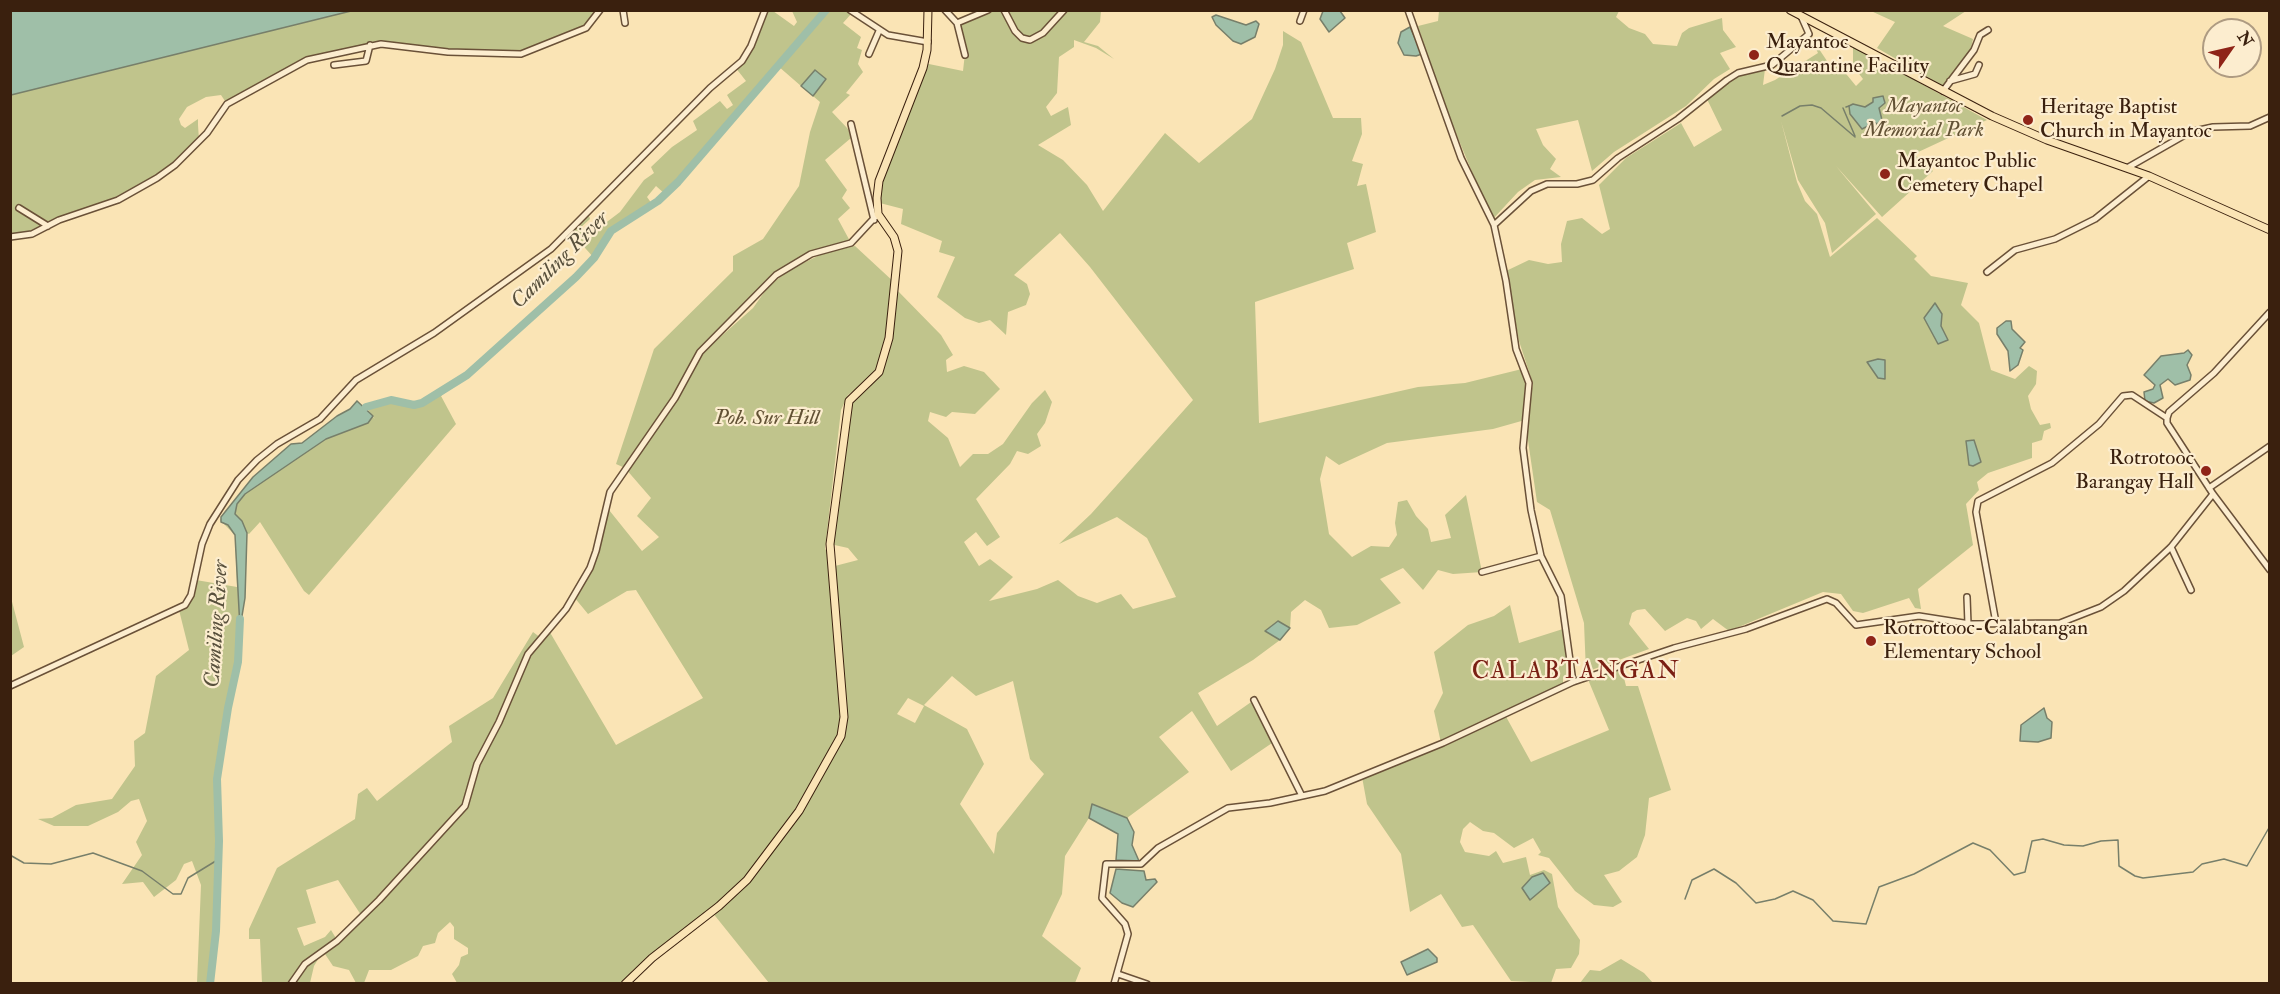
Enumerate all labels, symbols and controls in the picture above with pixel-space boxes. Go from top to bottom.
north arrow [2202,18,2262,78]
text: N [2233,28,2258,51]
place label: Mayantoc Quarantine Facility [1766,30,1929,80]
marker: Mayantoc Quarantine Facility [1747,48,1761,62]
park label: Mayantoc Memorial Park [1864,94,1984,144]
place label: Heritage Baptist Church in Mayantoc [2040,95,2212,145]
marker: Heritage Baptist Church in Mayantoc [2021,113,2035,127]
place label: Mayantoc Public Cemetery Chapel [1897,149,2043,199]
marker: Mayantoc Public Cemetery Chapel [1878,167,1892,181]
water label: Camiling River [506,206,616,316]
park label: Pob. Sur Hill [715,406,819,432]
place label: Rotrotooc Barangay Hall [2075,446,2194,496]
marker: Rotrotooc Barangay Hall [2199,464,2213,478]
water label: Camiling River [200,559,236,689]
place label: Rotrottooc-Calabtangan Elementary School [1883,616,2088,666]
marker: Rotrottooc-Calabtangan Elementary School [1864,634,1878,648]
district label: CALABTANGAN [1472,659,1680,687]

